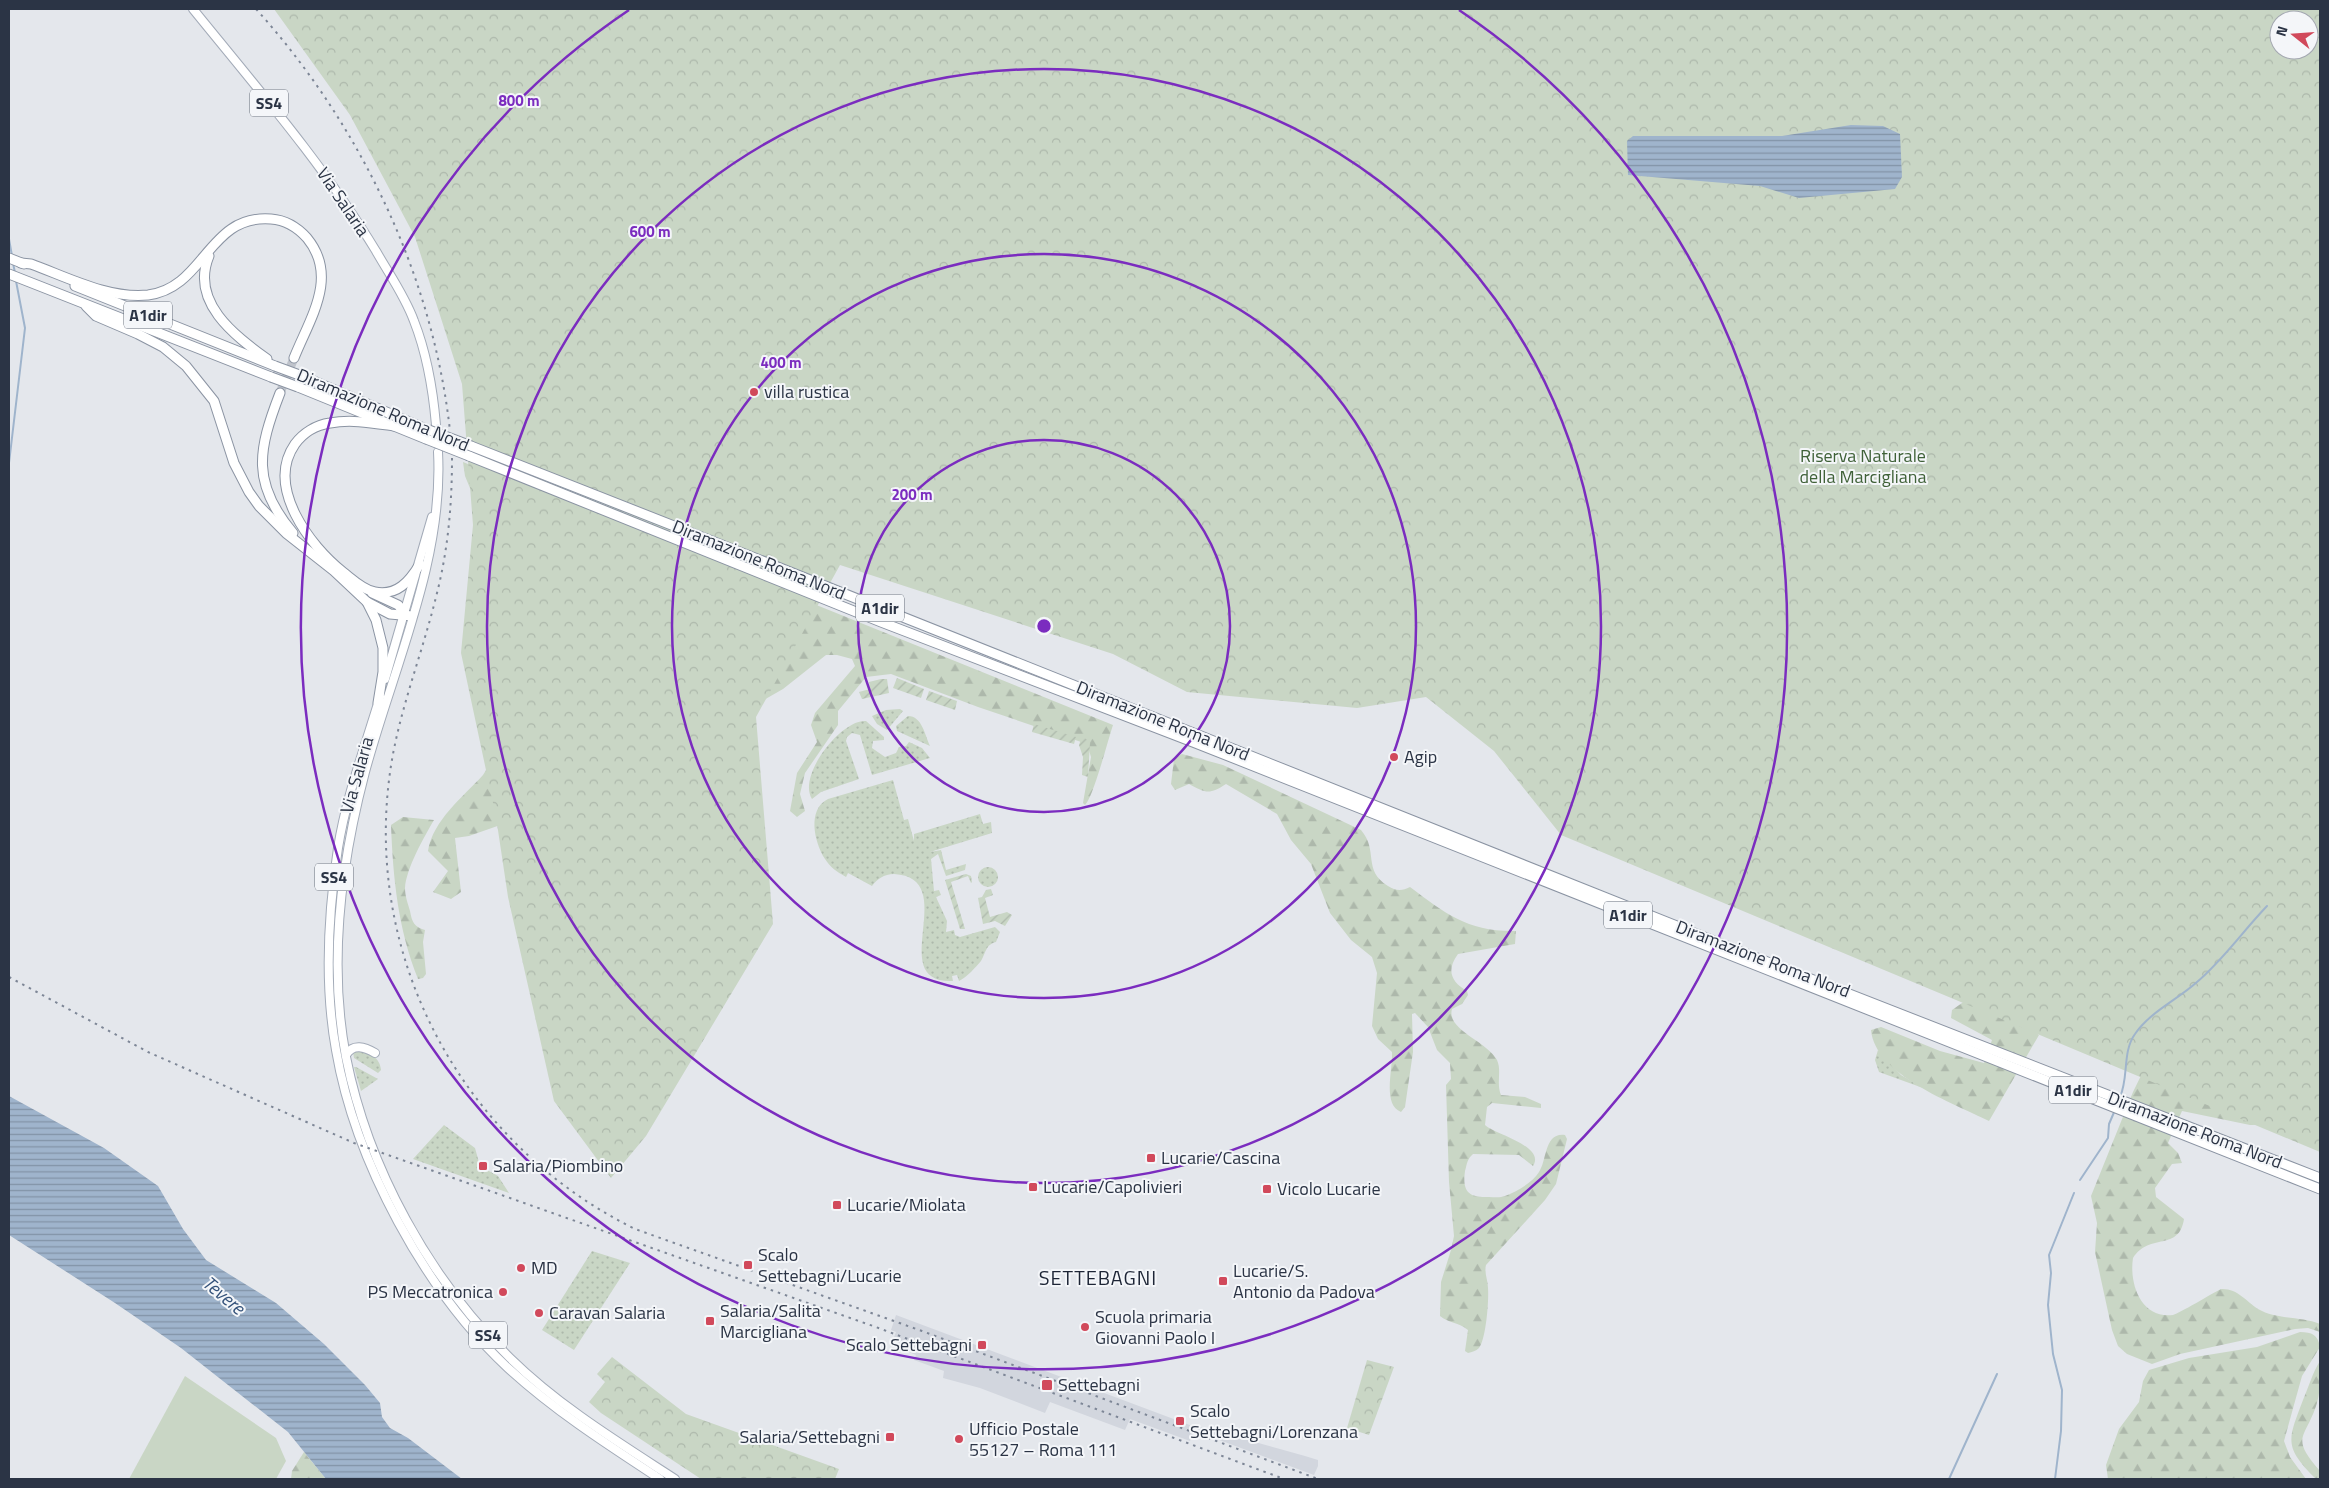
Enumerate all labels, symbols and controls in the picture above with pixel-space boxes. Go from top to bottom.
north arrow [2269,10,2319,60]
text: N [2270,23,2293,39]
text: 800 m [498,89,540,112]
road number: SS4 [250,90,288,116]
street label: Via Salaria [310,162,377,242]
text: 600 m [629,220,671,243]
road number: A1dir [124,302,172,328]
text: 400 m [760,351,802,374]
street label: Diramazione Roma Nord [293,361,474,458]
place label: villa rustica [764,378,849,405]
marker: villa rustica [748,386,760,398]
park label: Riserva Naturale della Marcigliana [1800,442,1926,490]
text: 200 m [891,483,933,506]
street label: Diramazione Roma Nord [668,512,850,607]
road number: A1dir [856,594,904,622]
centre of rings [1035,617,1053,635]
street label: Diramazione Roma Nord [1072,673,1254,768]
street label: Via Salaria [333,733,380,816]
place label: Agip [1404,743,1437,770]
marker: Agip [1388,751,1400,763]
road number: SS4 [315,864,353,890]
road number: A1dir [1604,902,1652,928]
street label: Diramazione Roma Nord [1672,913,1854,1004]
road number: A1dir [2049,1076,2097,1104]
street label: Diramazione Roma Nord [2104,1084,2286,1175]
place label: Lucarie/Cascina [1161,1144,1280,1171]
place label: Salaria/Piombino [493,1152,623,1179]
marker: Lucarie/Cascina [1145,1152,1157,1164]
marker: Salaria/Piombino [477,1160,489,1172]
place label: Lucarie/Capolivieri [1043,1173,1182,1200]
place label: Vicolo Lucarie [1277,1175,1381,1202]
marker: Lucarie/Capolivieri [1027,1181,1039,1193]
marker: Vicolo Lucarie [1261,1183,1273,1195]
place label: Lucarie/Miolata [847,1191,966,1218]
marker: Lucarie/Miolata [831,1199,843,1211]
place label: Scalo Settebagni/Lucarie [758,1241,902,1289]
place label: MD [531,1254,558,1281]
place label: Lucarie/S. Antonio da Padova [1233,1257,1375,1305]
marker: Scalo Settebagni/Lucarie [742,1259,754,1271]
marker: MD [515,1262,527,1274]
district label: SETTEBAGNI [1039,1262,1157,1293]
water label: Tevere [197,1268,253,1322]
marker: Lucarie/S. Antonio da Padova [1217,1275,1229,1287]
place label: PS Meccatronica [368,1278,493,1305]
marker: PS Meccatronica [497,1286,509,1298]
place label: Salaria/Salita Marcigliana [720,1297,821,1345]
place label: Caravan Salaria [549,1299,665,1326]
place label: Scuola primaria Giovanni Paolo I [1095,1303,1215,1351]
marker: Caravan Salaria [533,1307,545,1319]
marker: Salaria/Salita Marcigliana [704,1315,716,1327]
marker: Scuola primaria Giovanni Paolo I [1079,1321,1091,1333]
road number: SS4 [469,1322,507,1348]
place label: Scalo Settebagni [846,1331,972,1358]
marker: Scalo Settebagni [976,1339,988,1351]
place label: Settebagni [1058,1371,1140,1398]
marker: Settebagni [1040,1378,1054,1392]
place label: Scalo Settebagni/Lorenzana [1190,1397,1358,1445]
place label: Ufficio Postale 55127 – Roma 111 [969,1415,1117,1463]
marker: Scalo Settebagni/Lorenzana [1174,1415,1186,1427]
place label: Salaria/Settebagni [740,1423,880,1450]
marker: Salaria/Settebagni [884,1431,896,1443]
marker: Ufficio Postale 55127 – Roma 111 [953,1433,965,1445]

